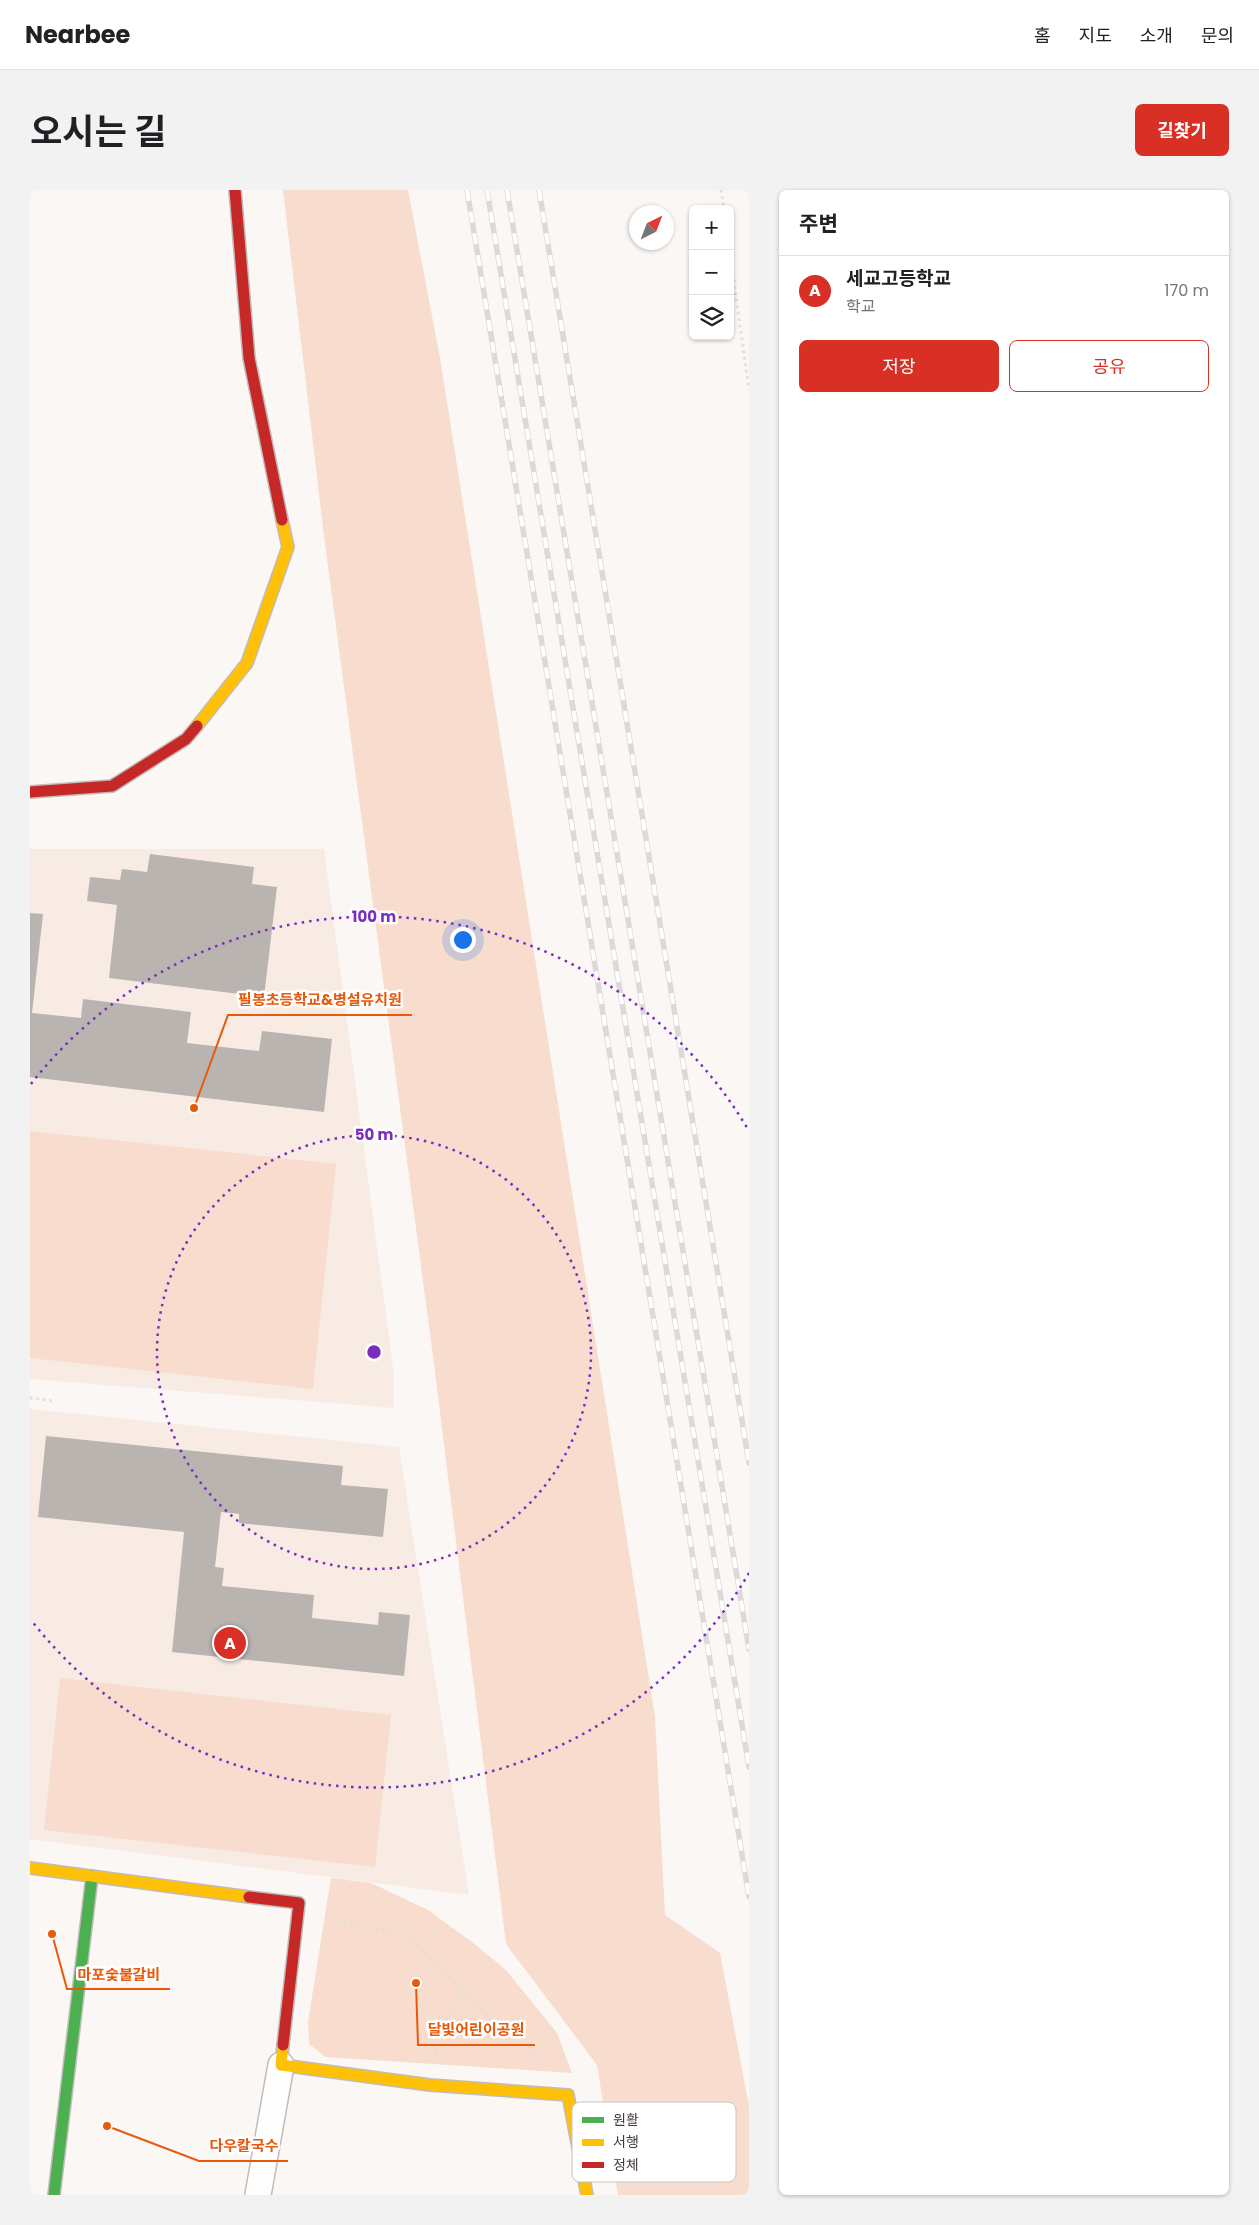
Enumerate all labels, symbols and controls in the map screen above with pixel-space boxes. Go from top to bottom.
text: Nearbee [25,18,130,51]
text: 홈 [1034,23,1051,48]
text: 지도 [1079,23,1112,48]
text: 소개 [1140,23,1173,48]
text: 문의 [1201,23,1234,48]
button: 길찾기 [1135,104,1229,156]
text: 오시는 길 [30,107,166,156]
north arrow [629,205,674,250]
map controls [689,205,734,340]
button: + [689,205,734,250]
text: 주변 [799,209,838,238]
button: − [689,250,734,295]
text: 세교고등학교 [846,265,951,292]
text: A [809,279,821,302]
text: 170 m [1164,279,1209,302]
button: layers [689,295,734,340]
text: 학교 [846,295,875,318]
button: 저장 [799,340,999,392]
button: 공유 [1009,340,1209,392]
text: 100 m [352,906,396,927]
your location [450,927,476,953]
callout: 필봉초등학교&병설유치원 [228,985,412,1015]
text: 필봉초등학교&병설유치원 [238,989,402,1010]
text: 50 m [355,1124,393,1145]
centre of rings [365,1343,383,1361]
pin: A [214,1624,246,1662]
callout: 마포숯불갈비 [67,1959,170,1989]
text: 마포숯불갈비 [78,1964,160,1985]
callout: 달빛어린이공원 [418,2015,535,2045]
text: 달빛어린이공원 [428,2019,524,2040]
legend [572,2102,736,2182]
text: 원활 [613,2110,639,2130]
callout: 다우칼국수 [199,2131,288,2161]
text: 서행 [613,2132,639,2152]
text: 다우칼국수 [209,2135,279,2156]
text: 정체 [613,2155,639,2175]

